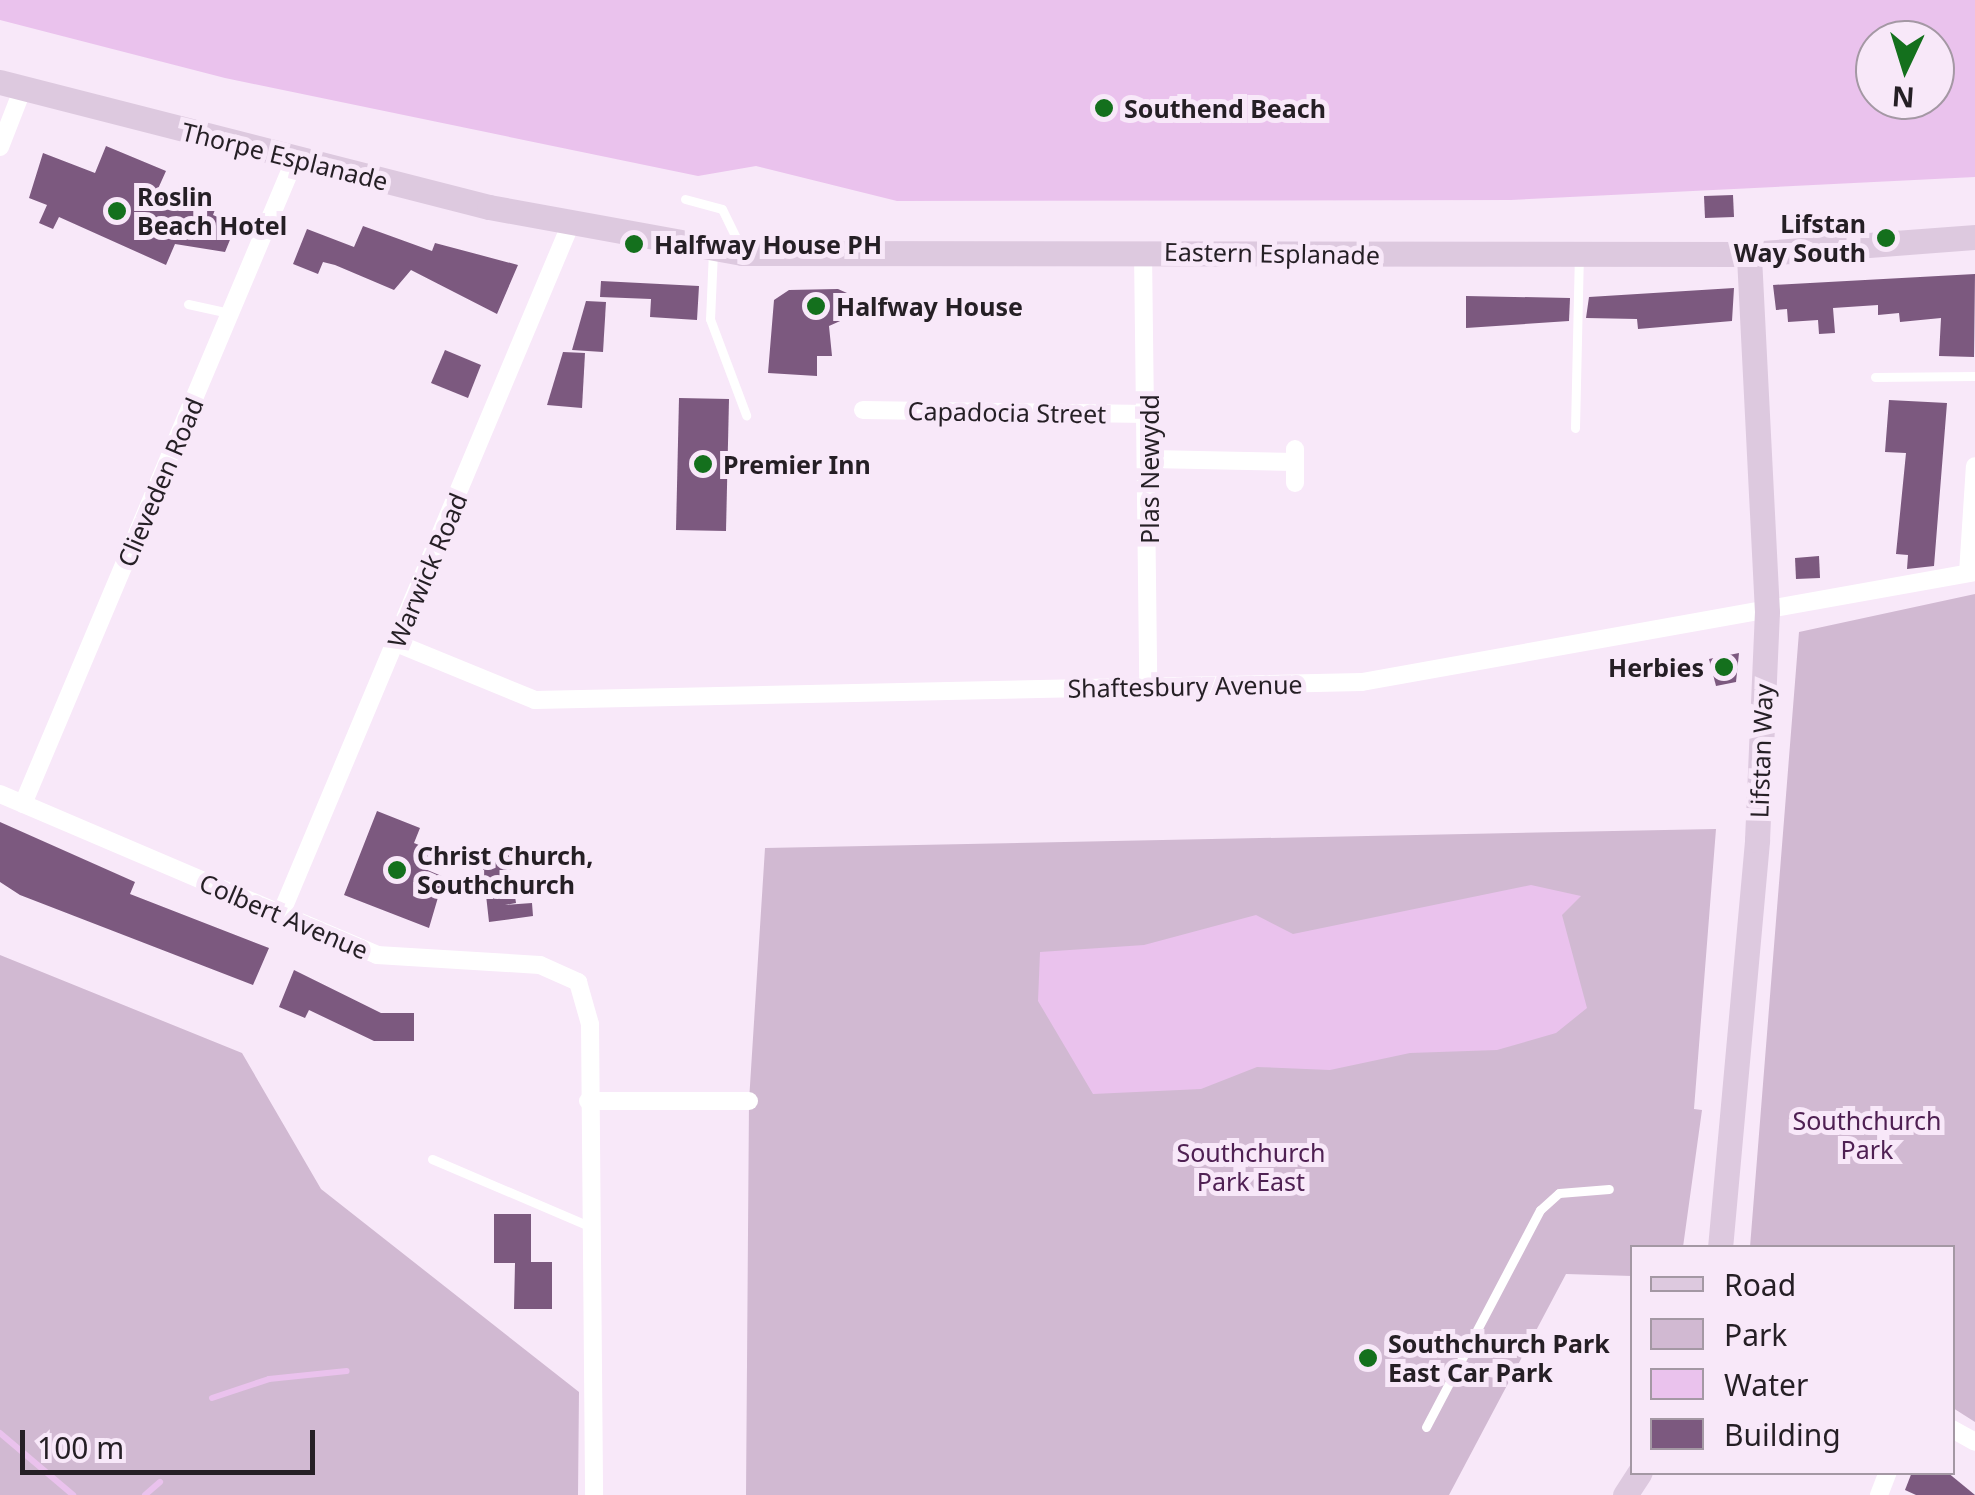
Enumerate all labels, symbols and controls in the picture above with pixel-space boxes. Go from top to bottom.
north arrow [1855,20,1955,120]
text: N [1890,78,1916,118]
place label: Southend Beach [1124,93,1326,123]
marker: Southend Beach [1093,97,1115,119]
street label: Thorpe Esplanade [179,116,391,196]
place label: Roslin Beach Hotel [137,182,287,241]
marker: Roslin Beach Hotel [106,200,128,222]
place label: Lifstan Way South [1734,209,1866,268]
marker: Lifstan Way South [1875,227,1897,249]
place label: Halfway House PH [654,229,882,259]
marker: Halfway House PH [623,233,645,255]
street label: Eastern Esplanade [1164,236,1380,270]
place label: Halfway House [836,291,1023,321]
marker: Halfway House [805,295,827,317]
street label: Clieveden Road [111,393,209,571]
street label: Plas Newydd [1134,394,1164,544]
street label: Capadocia Street [908,395,1106,429]
place label: Premier Inn [723,449,871,479]
marker: Premier Inn [692,453,714,475]
street label: Warwick Road [381,488,473,652]
place label: Herbies [1608,652,1704,682]
marker: Herbies [1713,656,1735,678]
street label: Shaftesbury Avenue [1067,669,1303,703]
street label: Lifstan Way [1744,683,1778,819]
place label: Christ Church, Southchurch [417,841,593,900]
marker: Christ Church, Southchurch [386,859,408,881]
street label: Colbert Avenue [195,867,373,965]
park label: Southchurch Park [1793,1106,1941,1165]
park label: Southchurch Park East [1177,1138,1325,1197]
legend [1630,1245,1955,1475]
text: Road [1724,1264,1796,1305]
text: Park [1724,1314,1787,1355]
place label: Southchurch Park East Car Park [1388,1329,1610,1388]
marker: Southchurch Park East Car Park [1357,1347,1379,1369]
text: Water [1724,1364,1808,1405]
scale bar [25,1410,320,1472]
text: Building [1724,1414,1841,1455]
text: 100 m [37,1427,124,1468]

